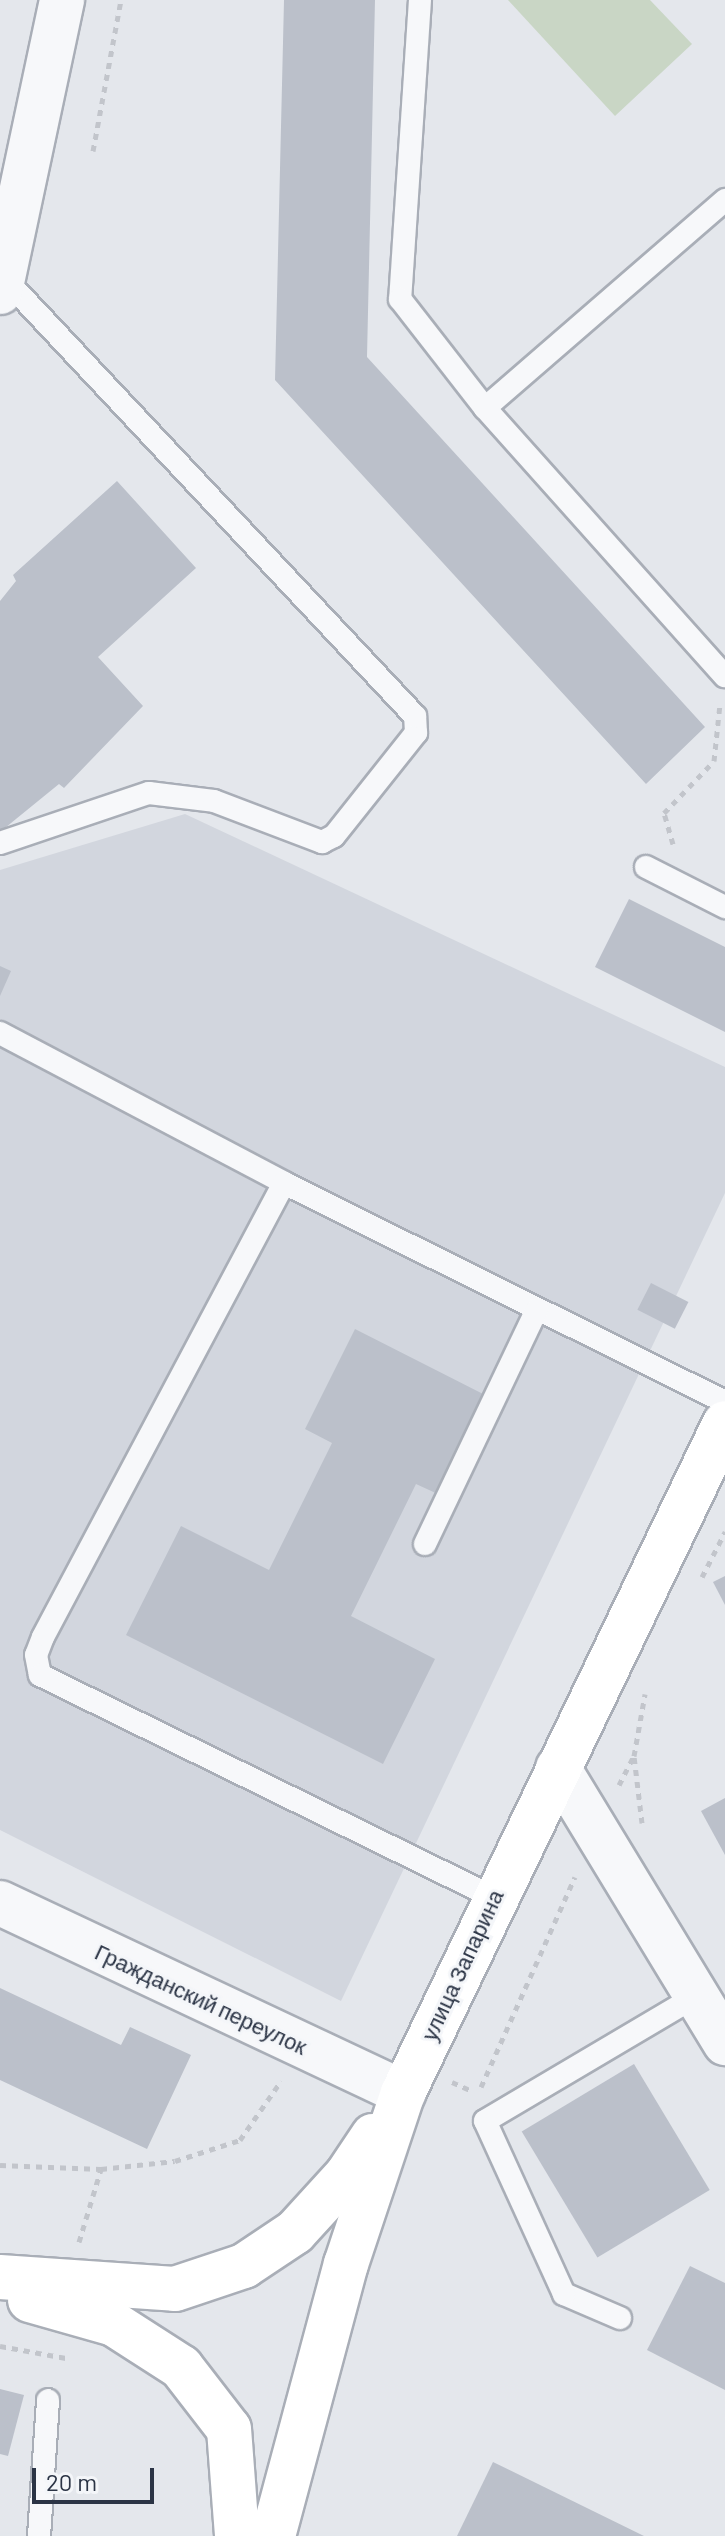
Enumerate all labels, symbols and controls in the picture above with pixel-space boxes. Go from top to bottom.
street label: улица Запарина [415,1885,509,2045]
street label: Гражданский переулок [91,1938,311,2060]
scale bar [36,2452,158,2502]
text: 20 m [46,2467,97,2496]

